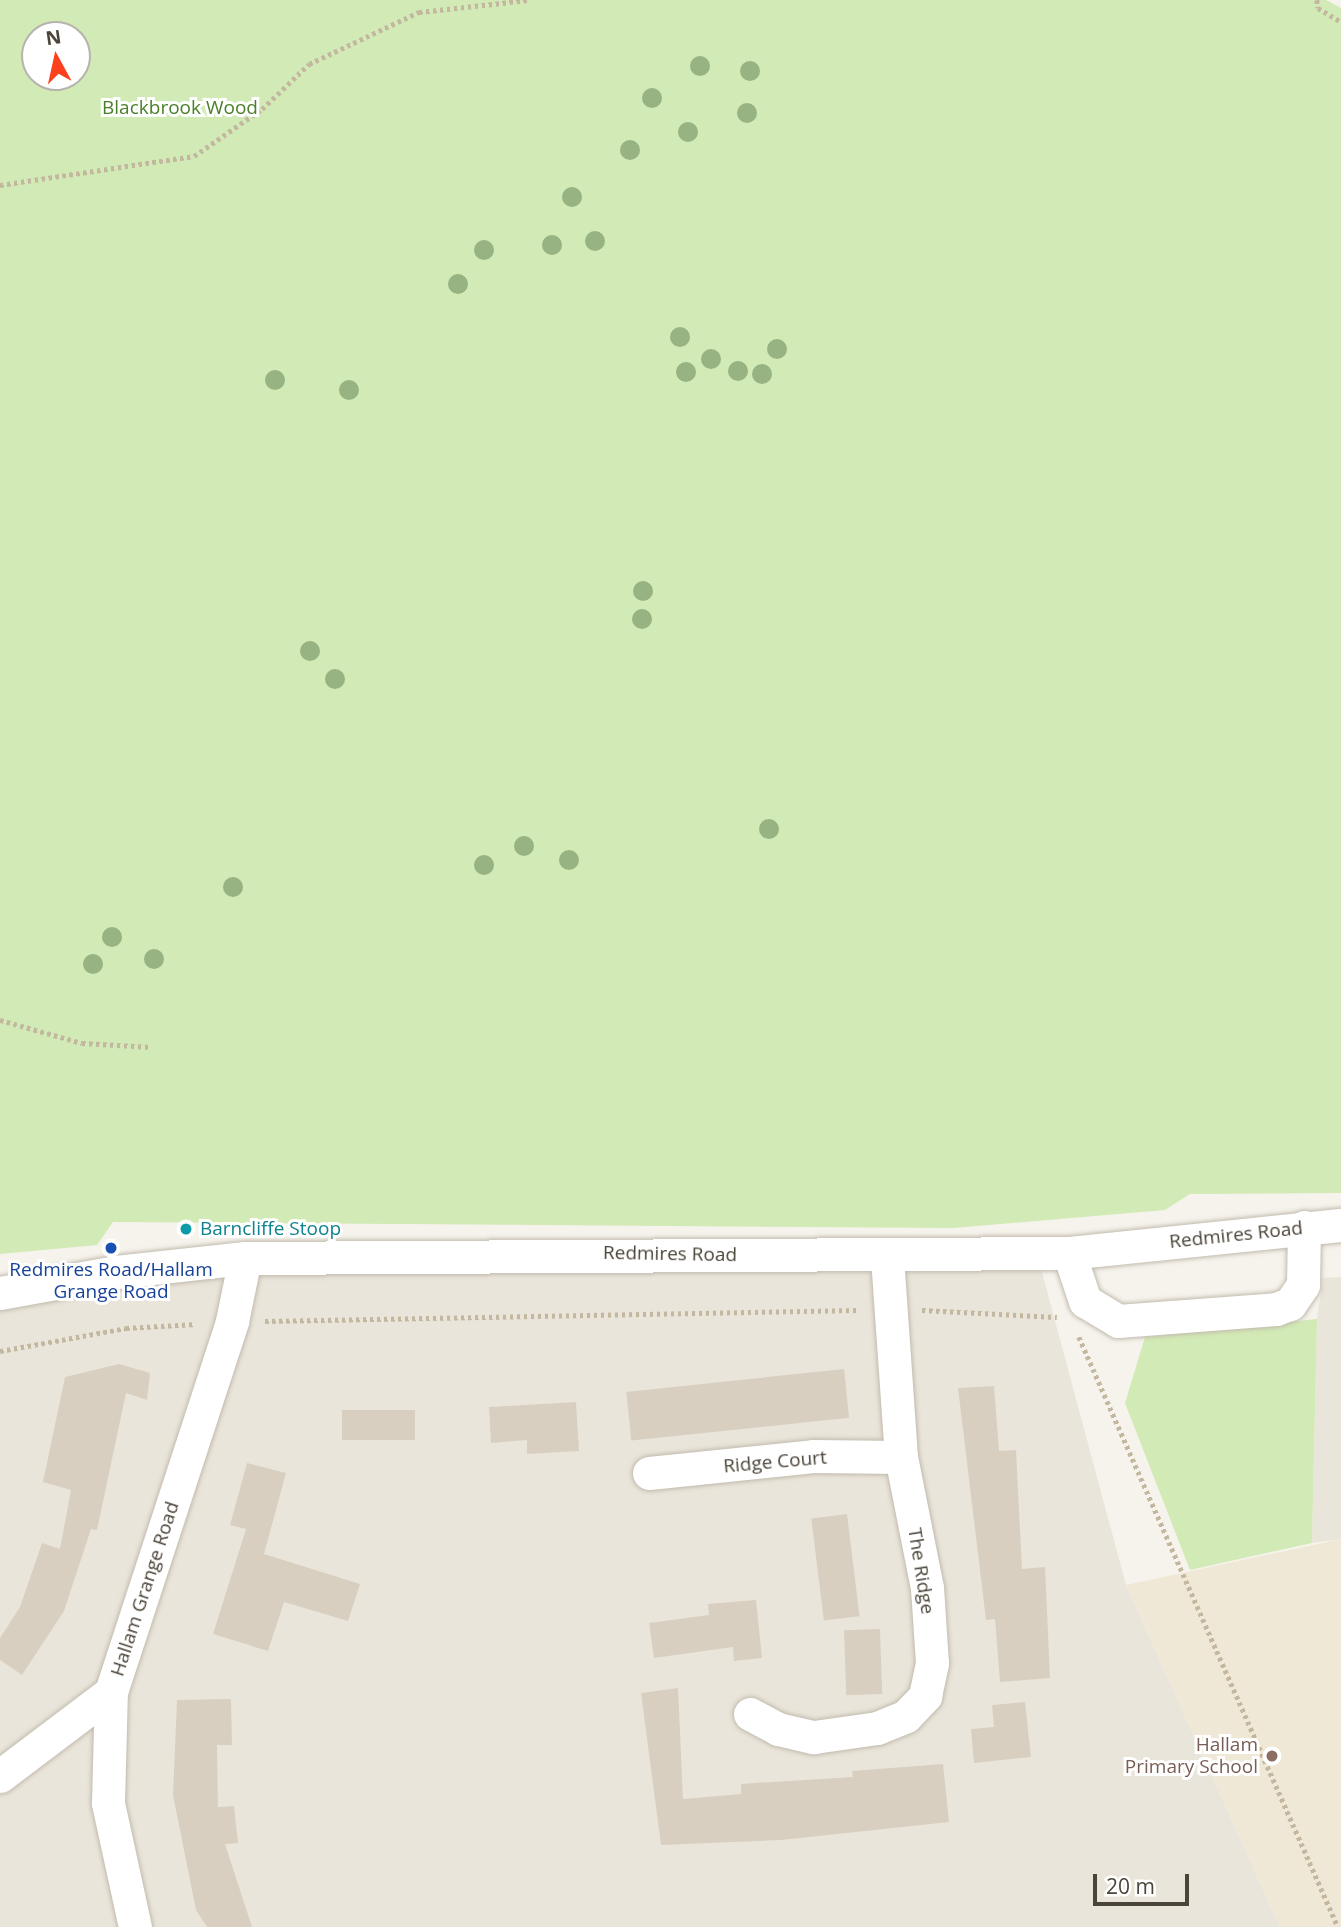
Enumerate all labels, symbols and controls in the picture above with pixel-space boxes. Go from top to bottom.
north arrow [21,21,91,91]
text: N [44,23,63,51]
park label: Blackbrook Wood [102,97,258,119]
street label: Redmires Road [1168,1217,1304,1253]
place label: Barncliffe Stoop [200,1218,341,1240]
marker: Barncliffe Stoop [178,1221,194,1237]
marker: Redmires Road/Hallam Grange Road [103,1240,119,1256]
street label: Redmires Road [603,1241,737,1267]
place label: Redmires Road/Hallam Grange Road [9,1259,213,1303]
street label: Ridge Court [722,1446,828,1478]
street label: Hallam Grange Road [106,1499,184,1679]
street label: The Ridge [903,1526,939,1616]
place label: Hallam Primary School [1125,1734,1258,1778]
marker: Hallam Primary School [1264,1748,1280,1764]
scale bar [1096,1860,1192,1904]
text: 20 m [1106,1872,1155,1900]

